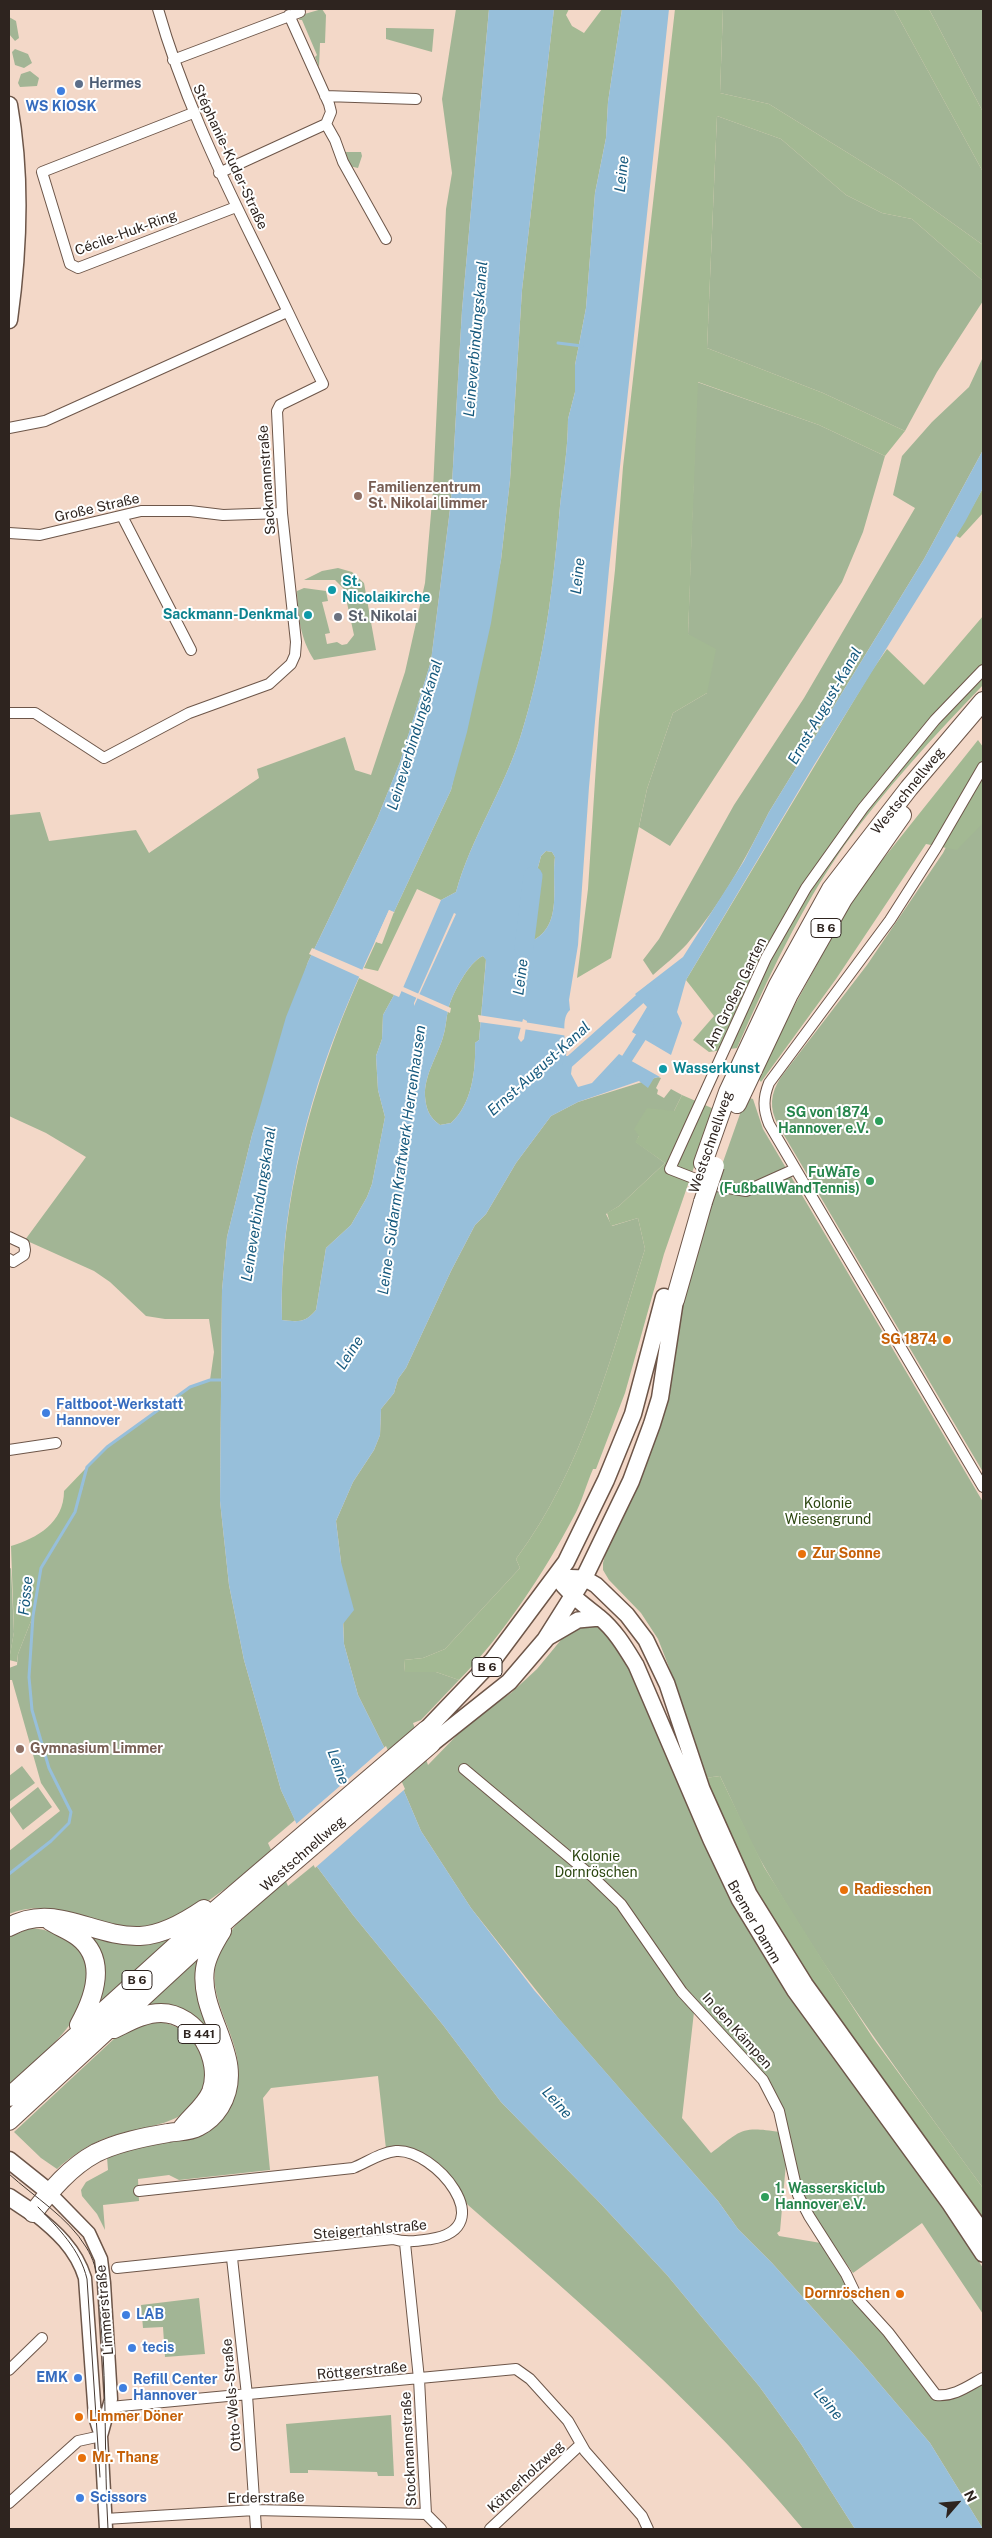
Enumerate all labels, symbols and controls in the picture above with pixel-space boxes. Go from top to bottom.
place label: Hermes [89,76,141,92]
marker: Hermes [73,78,85,90]
street label: Stéphanie-Kuder-Straße [189,82,271,232]
marker: WS KIOSK [55,85,67,97]
place label: WS KIOSK [26,99,96,115]
water label: Leine [611,155,633,193]
street label: Cécile-Huk-Ring [73,207,179,259]
water label: Leineverbindungskanal [460,260,492,418]
street label: Sackmannstraße [255,425,279,535]
place label: Familienzentrum St. Nikolai limmer [368,480,487,512]
street label: Große Straße [53,490,141,526]
marker: Familienzentrum St. Nikolai limmer [352,490,364,502]
water label: Leine [567,557,589,595]
place label: St. Nicolaikirche [342,574,430,606]
marker: St. Nicolaikirche [326,584,338,596]
place label: Sackmann-Denkmal [163,607,298,623]
marker: Sackmann-Denkmal [302,609,314,621]
place label: St. Nikolai [348,609,417,625]
marker: St. Nikolai [332,611,344,623]
water label: Ernst-August-Kanal [784,644,866,768]
water label: Leineverbindungskanal [384,658,446,812]
street label: Westschnellweg [868,744,948,838]
road number: B 6 [811,918,841,938]
street label: Am Großen Garten [702,935,770,1051]
water label: Leine [510,958,532,996]
water label: Ernst-August-Kanal [484,1018,594,1120]
water label: Leine - Südarm Kraftwerk Herrenhausen [374,1024,430,1296]
place label: Wasserkunst [673,1061,760,1077]
marker: Wasserkunst [657,1063,669,1075]
street label: Westschnellweg [686,1089,736,1195]
place label: SG von 1874 Hannover e.V. [778,1105,869,1138]
marker: SG von 1874 Hannover e.V. [873,1115,885,1127]
water label: Leineverbindungskanal [238,1125,280,1283]
place label: FuWaTe (FußballWandTennis) [719,1165,860,1198]
marker: FuWaTe (FußballWandTennis) [864,1175,876,1187]
place label: SG 1874 [881,1332,937,1348]
water label: Leine [333,1333,367,1373]
marker: SG 1874 [941,1334,953,1346]
place label: Faltboot-Werkstatt Hannover [56,1397,183,1430]
marker: Faltboot-Werkstatt Hannover [40,1407,52,1419]
park label: Kolonie Wiesengrund [785,1496,871,1528]
place label: Zur Sonne [812,1546,881,1562]
marker: Zur Sonne [796,1548,808,1560]
water label: Fösse [15,1576,37,1616]
road number: B 6 [472,1658,502,1676]
place label: Gymnasium Limmer [30,1741,163,1757]
marker: Gymnasium Limmer [14,1743,26,1755]
water label: Leine [323,1747,353,1787]
street label: Westschnellweg [257,1813,349,1895]
park label: Kolonie Dornröschen [554,1849,638,1881]
street label: Bremer Damm [723,1877,785,1967]
place label: Radieschen [854,1882,932,1898]
marker: Radieschen [838,1884,850,1896]
road number: B 6 [122,1970,152,1990]
street label: In den Kämpen [698,1989,776,2073]
road number: B 441 [178,2025,220,2044]
water label: Leine [538,2083,576,2123]
place label: 1. Wasserskiclub Hannover e.V. [775,2181,885,2214]
marker: 1. Wasserskiclub Hannover e.V. [759,2191,771,2203]
street label: Steigertahlstraße [312,2217,428,2243]
street label: Limmerstraße [93,2264,117,2356]
place label: Dornröschen [804,2286,890,2302]
marker: Dornröschen [894,2288,906,2300]
place label: LAB [136,2307,164,2323]
marker: LAB [120,2309,132,2321]
street label: Otto-Wels-Straße [219,2338,245,2452]
place label: tecis [142,2340,174,2356]
marker: tecis [126,2342,138,2354]
street label: Röttgerstraße [316,2359,408,2383]
place label: EMK [36,2370,68,2386]
marker: EMK [72,2372,84,2384]
place label: Refill Center Hannover [133,2372,217,2404]
marker: Refill Center Hannover [117,2382,129,2394]
water label: Leine [809,2384,847,2424]
street label: Stockmannstraße [398,2391,420,2507]
place label: Limmer Döner [89,2409,183,2425]
marker: Limmer Döner [73,2411,85,2423]
street label: Kötnerholzweg [484,2437,568,2517]
place label: Mr. Thang [92,2450,159,2466]
marker: Mr. Thang [76,2452,88,2464]
north arrow [932,2478,982,2528]
text: N [961,2488,980,2505]
street label: Erderstraße [227,2489,305,2507]
place label: Scissors [90,2490,147,2506]
marker: Scissors [74,2492,86,2504]

